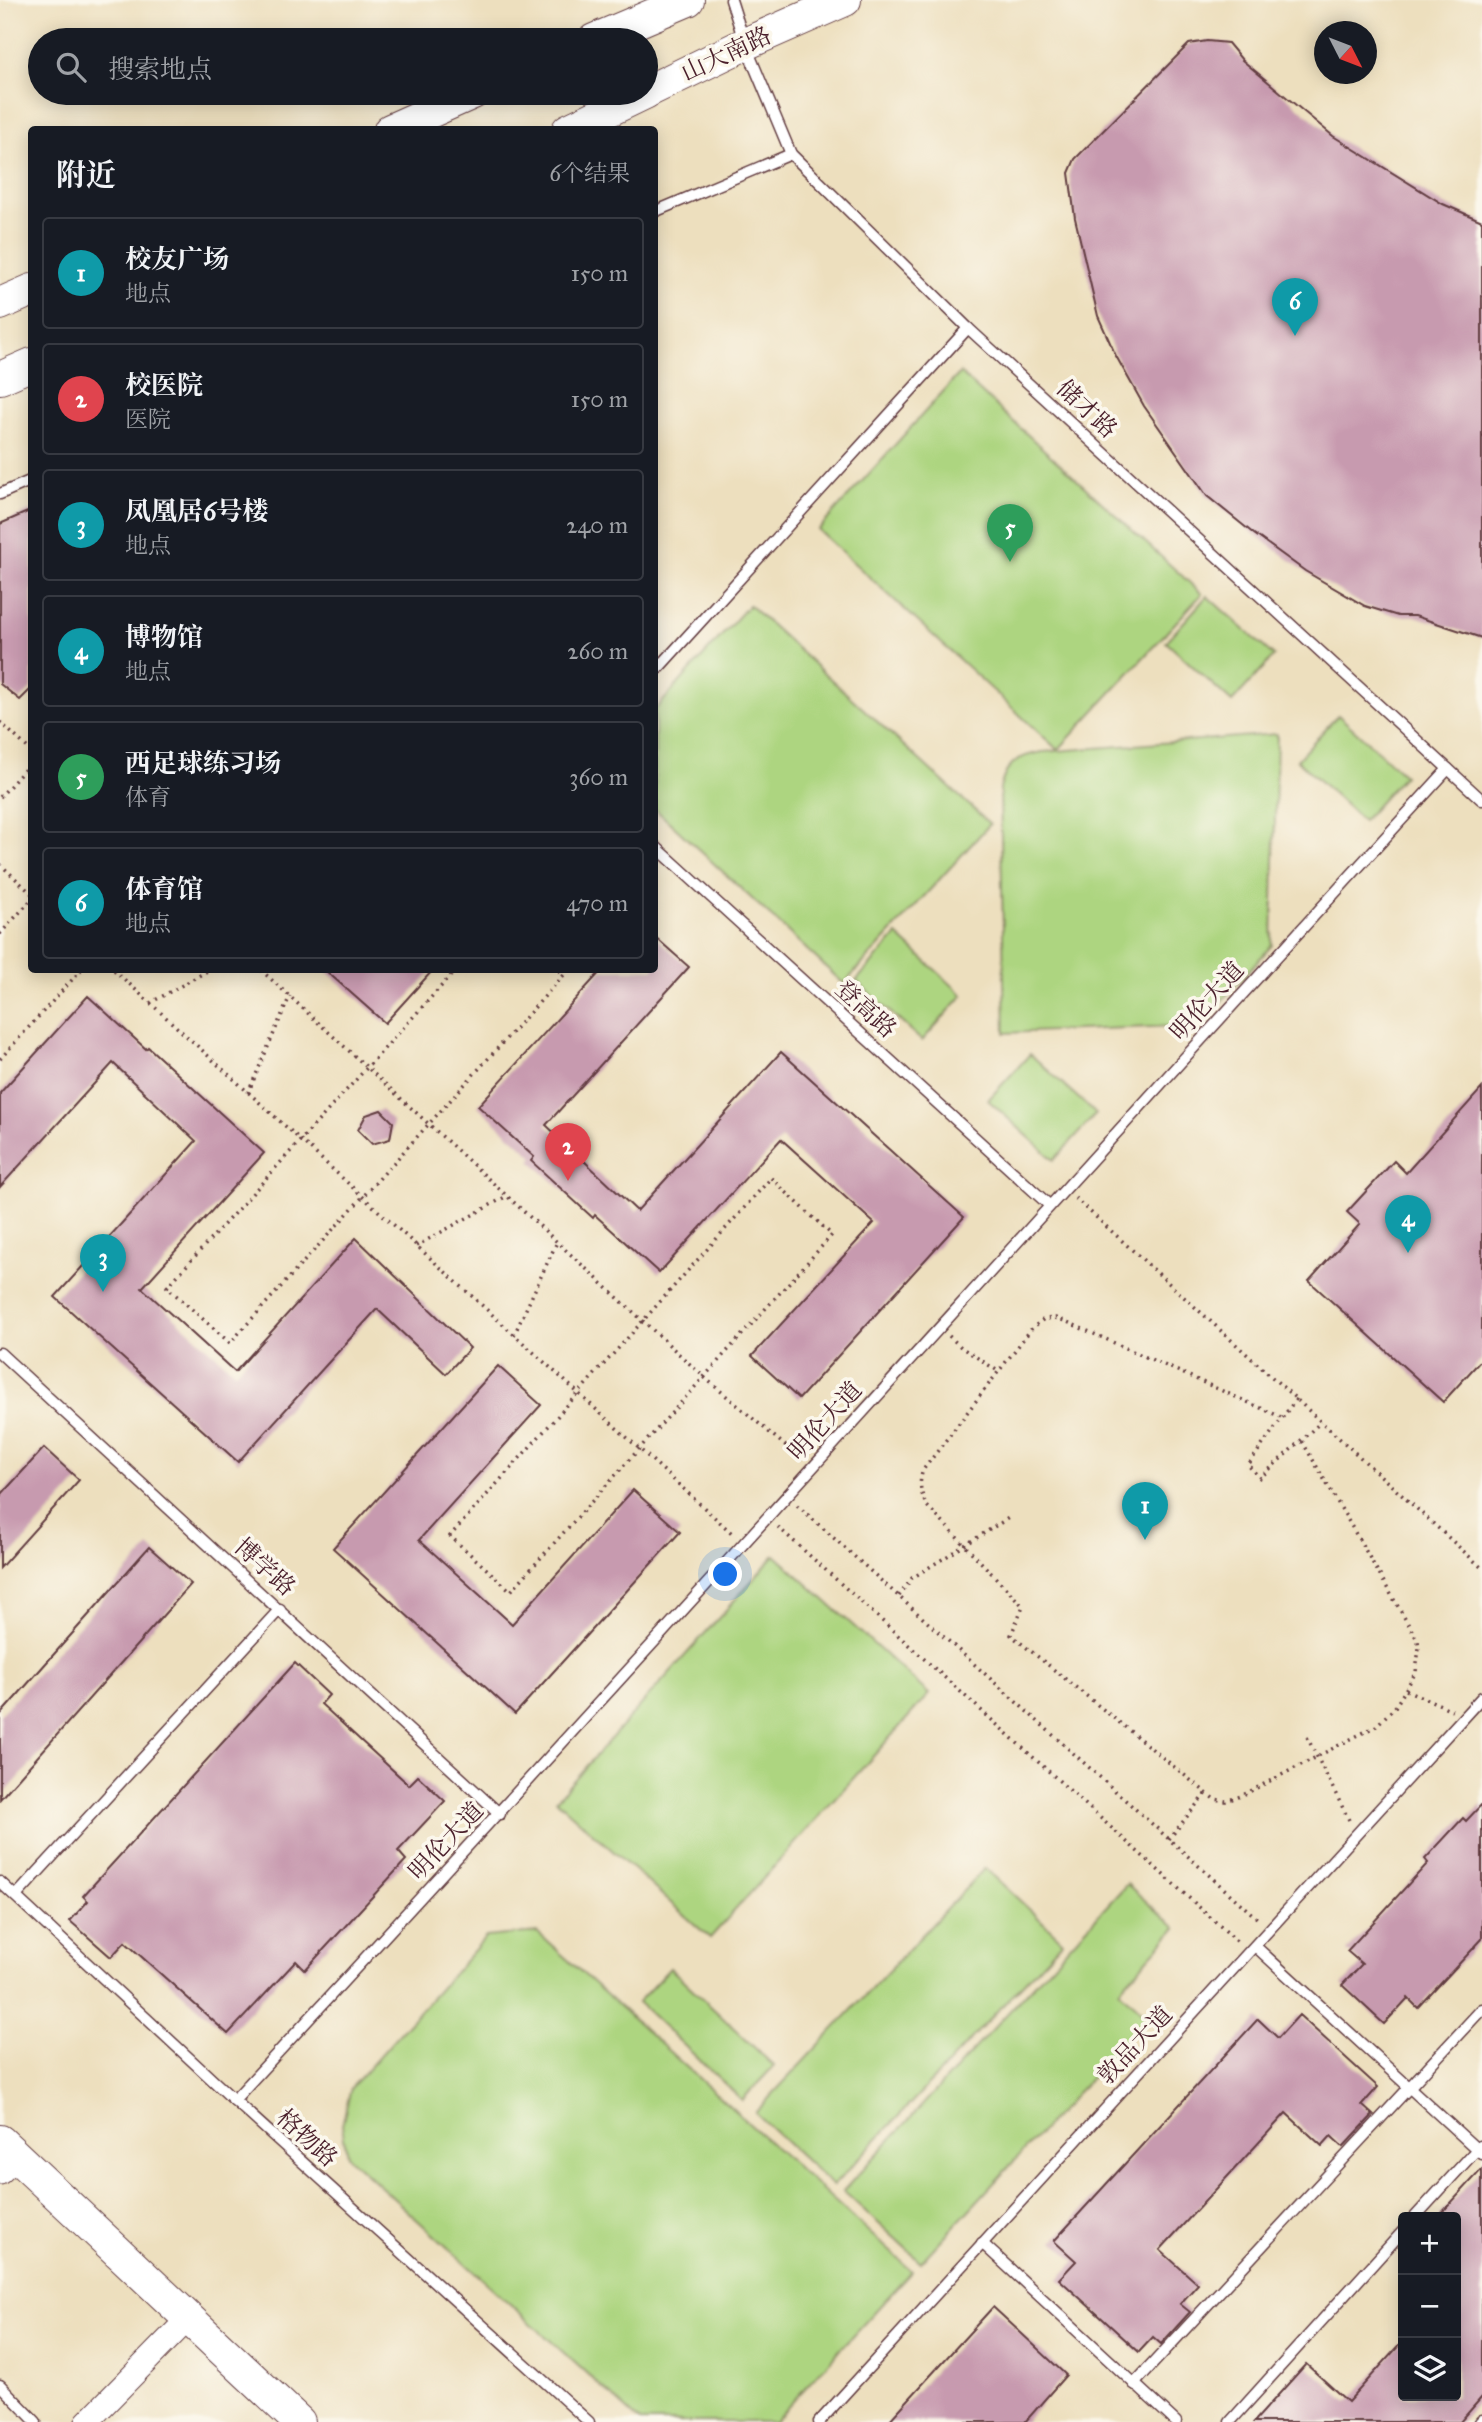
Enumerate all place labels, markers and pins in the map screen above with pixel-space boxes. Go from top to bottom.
pin: 6 [1272,278,1318,336]
pin: 5 [987,504,1033,562]
pin: 2 [545,1123,591,1181]
pin: 4 [1385,1195,1431,1253]
pin: 3 [80,1234,126,1292]
pin: 1 [1122,1482,1168,1540]

